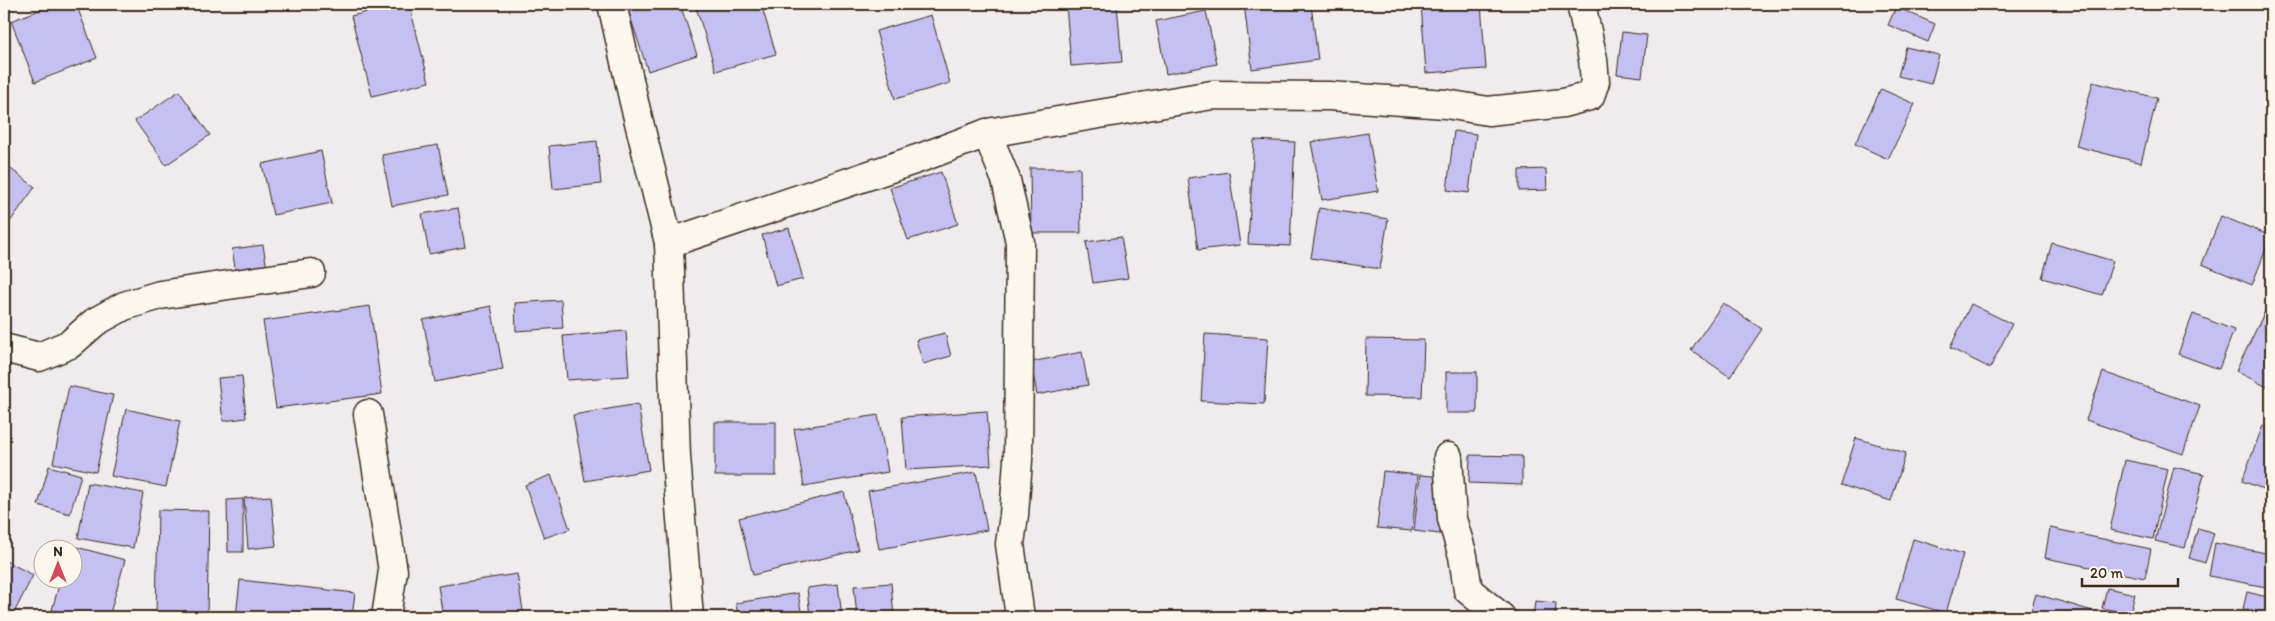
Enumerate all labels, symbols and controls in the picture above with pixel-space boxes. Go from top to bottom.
north arrow [32,538,82,588]
text: N [53,543,63,560]
scale bar [2082,556,2179,588]
text: 20 m [2090,564,2124,582]

